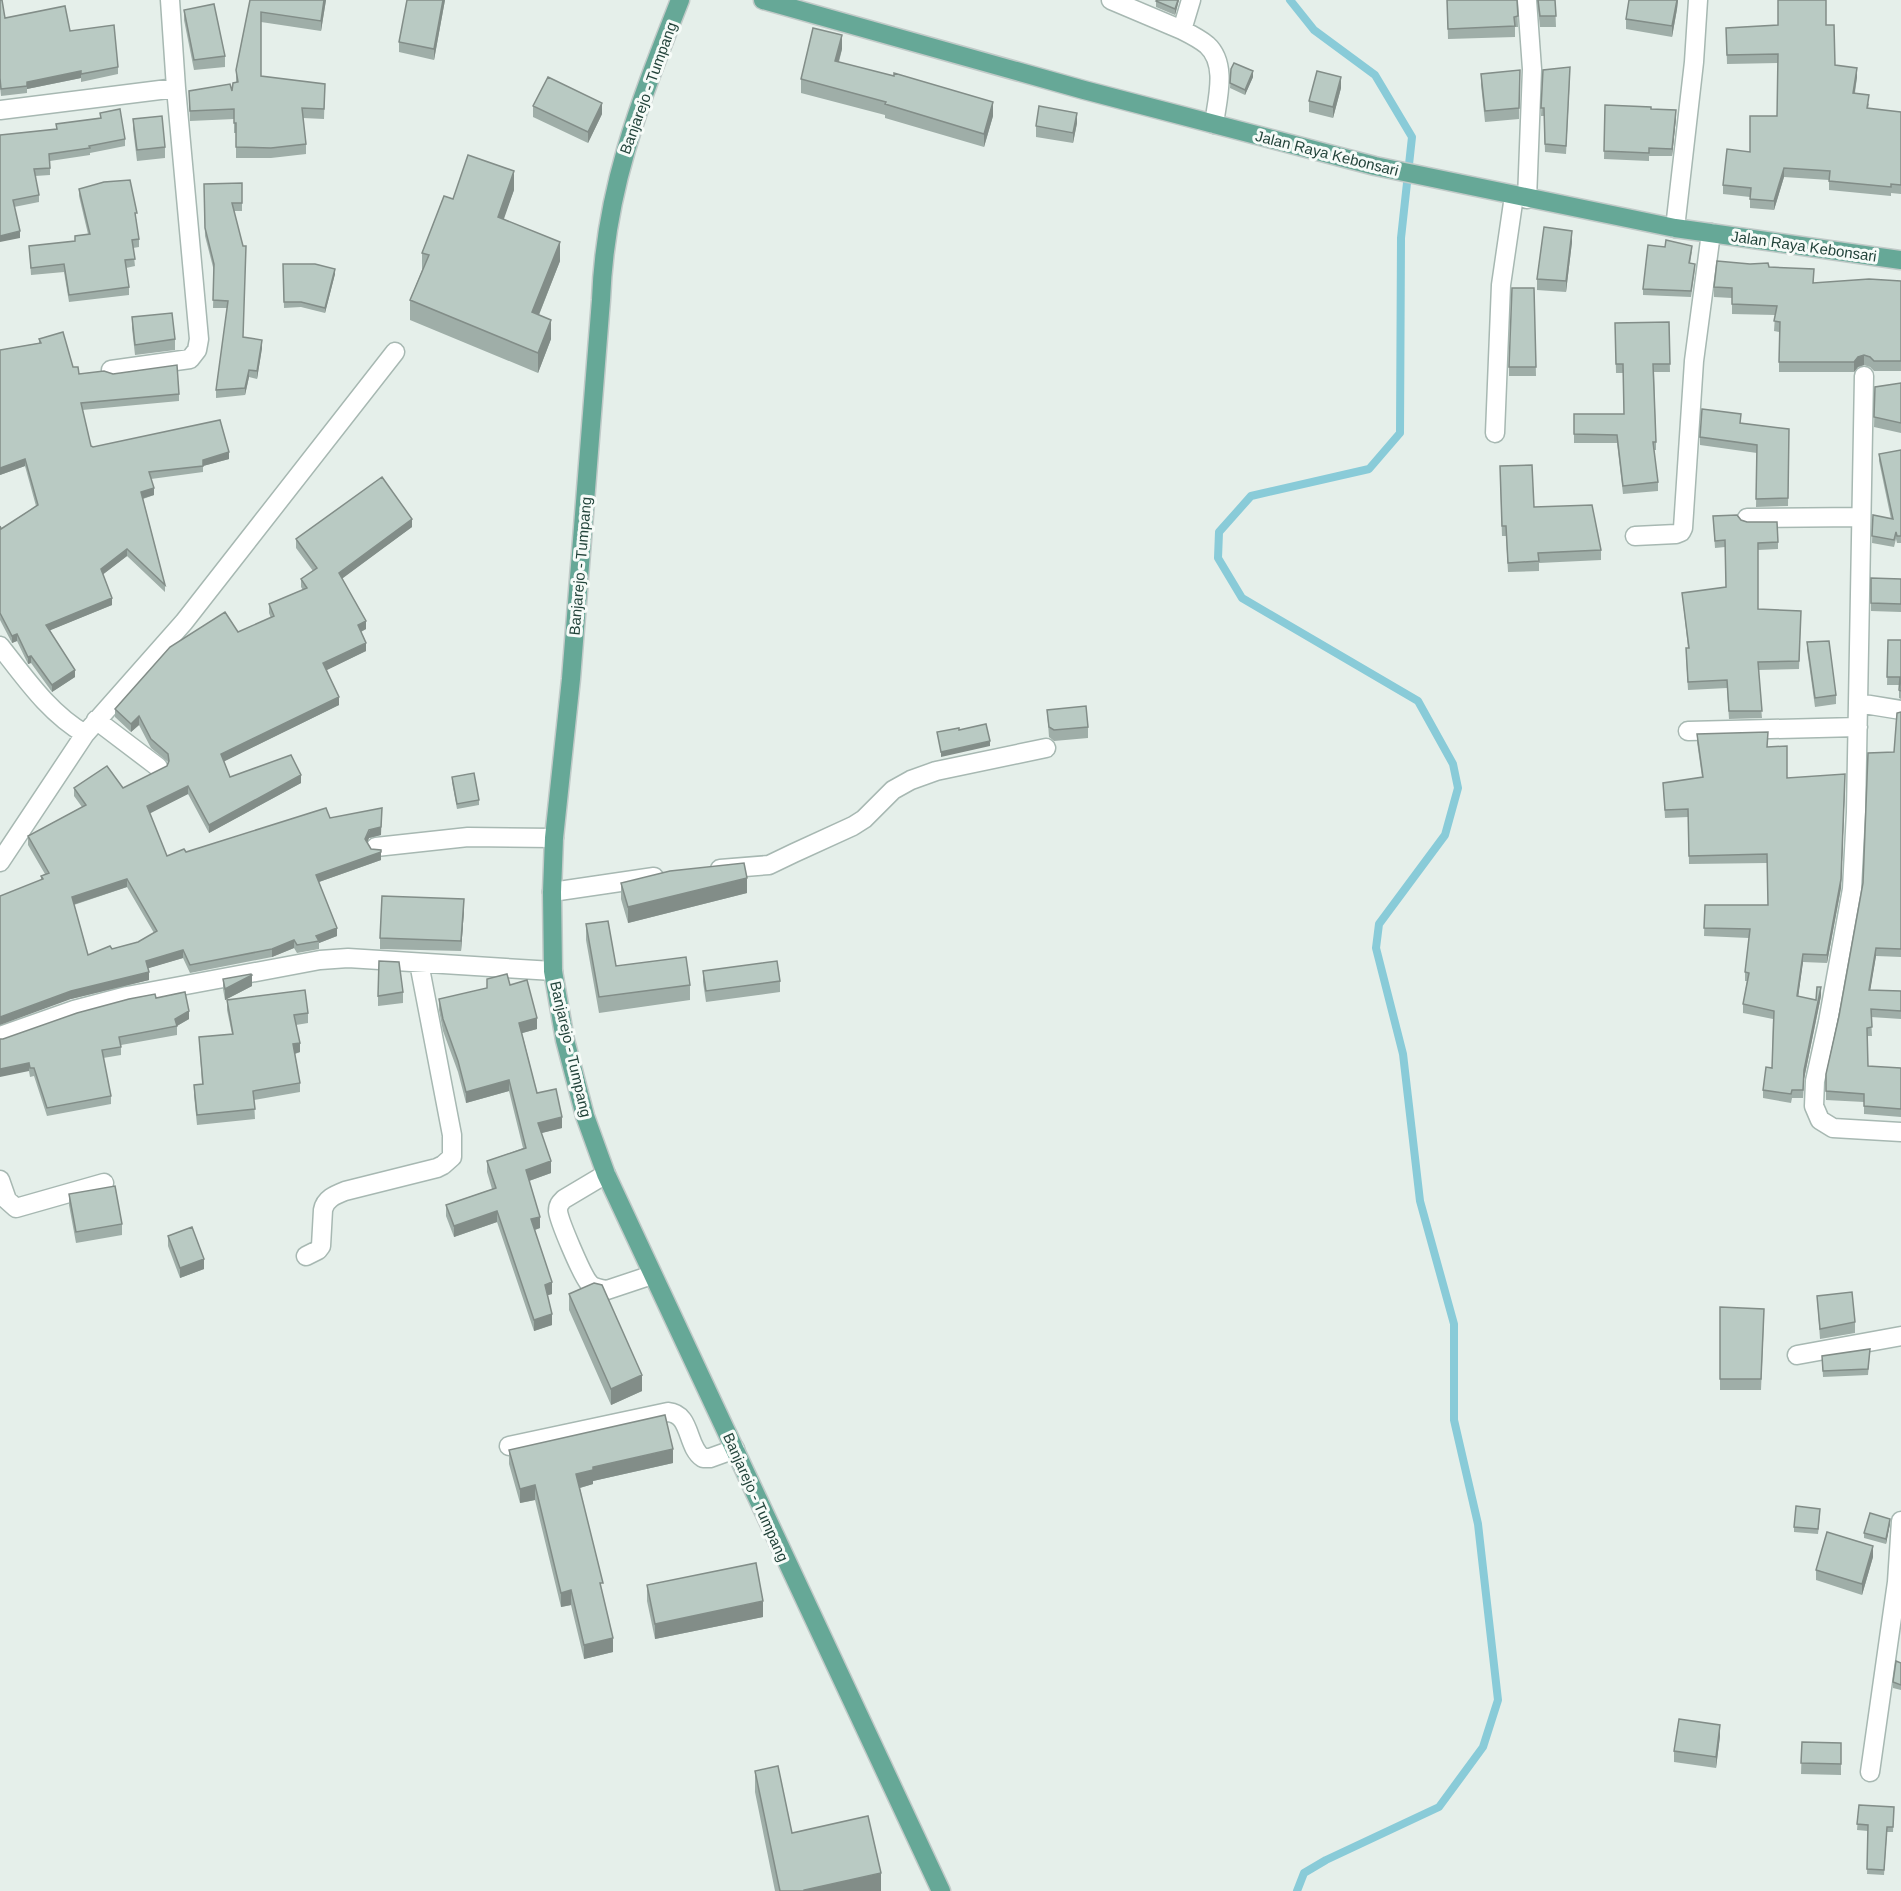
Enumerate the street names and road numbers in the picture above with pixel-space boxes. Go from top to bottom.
street label: Banjarejo - Tumpang [616,20,680,156]
street label: Jalan Raya Kebonsari [1254,127,1400,179]
street label: Jalan Raya Kebonsari [1730,227,1878,265]
street label: Banjarejo - Tumpang [565,496,595,636]
street label: Banjarejo - Tumpang [547,979,595,1119]
street label: Banjarejo - Tumpang [720,1430,792,1564]

